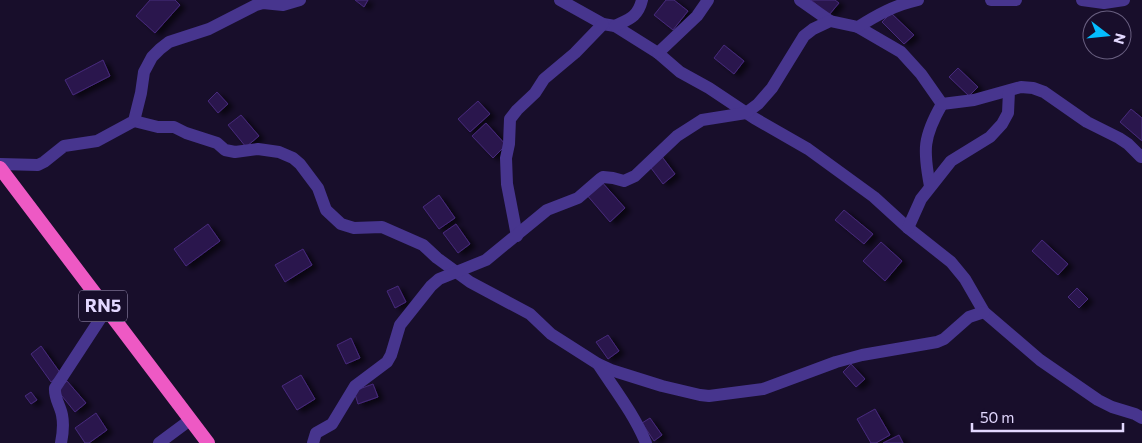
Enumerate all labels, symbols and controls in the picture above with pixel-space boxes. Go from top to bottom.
north arrow [1082,10,1132,60]
text: N [1110,31,1130,46]
road number: RN5 [79,290,127,322]
scale bar [972,400,1123,432]
text: 50 m [980,408,1014,426]

